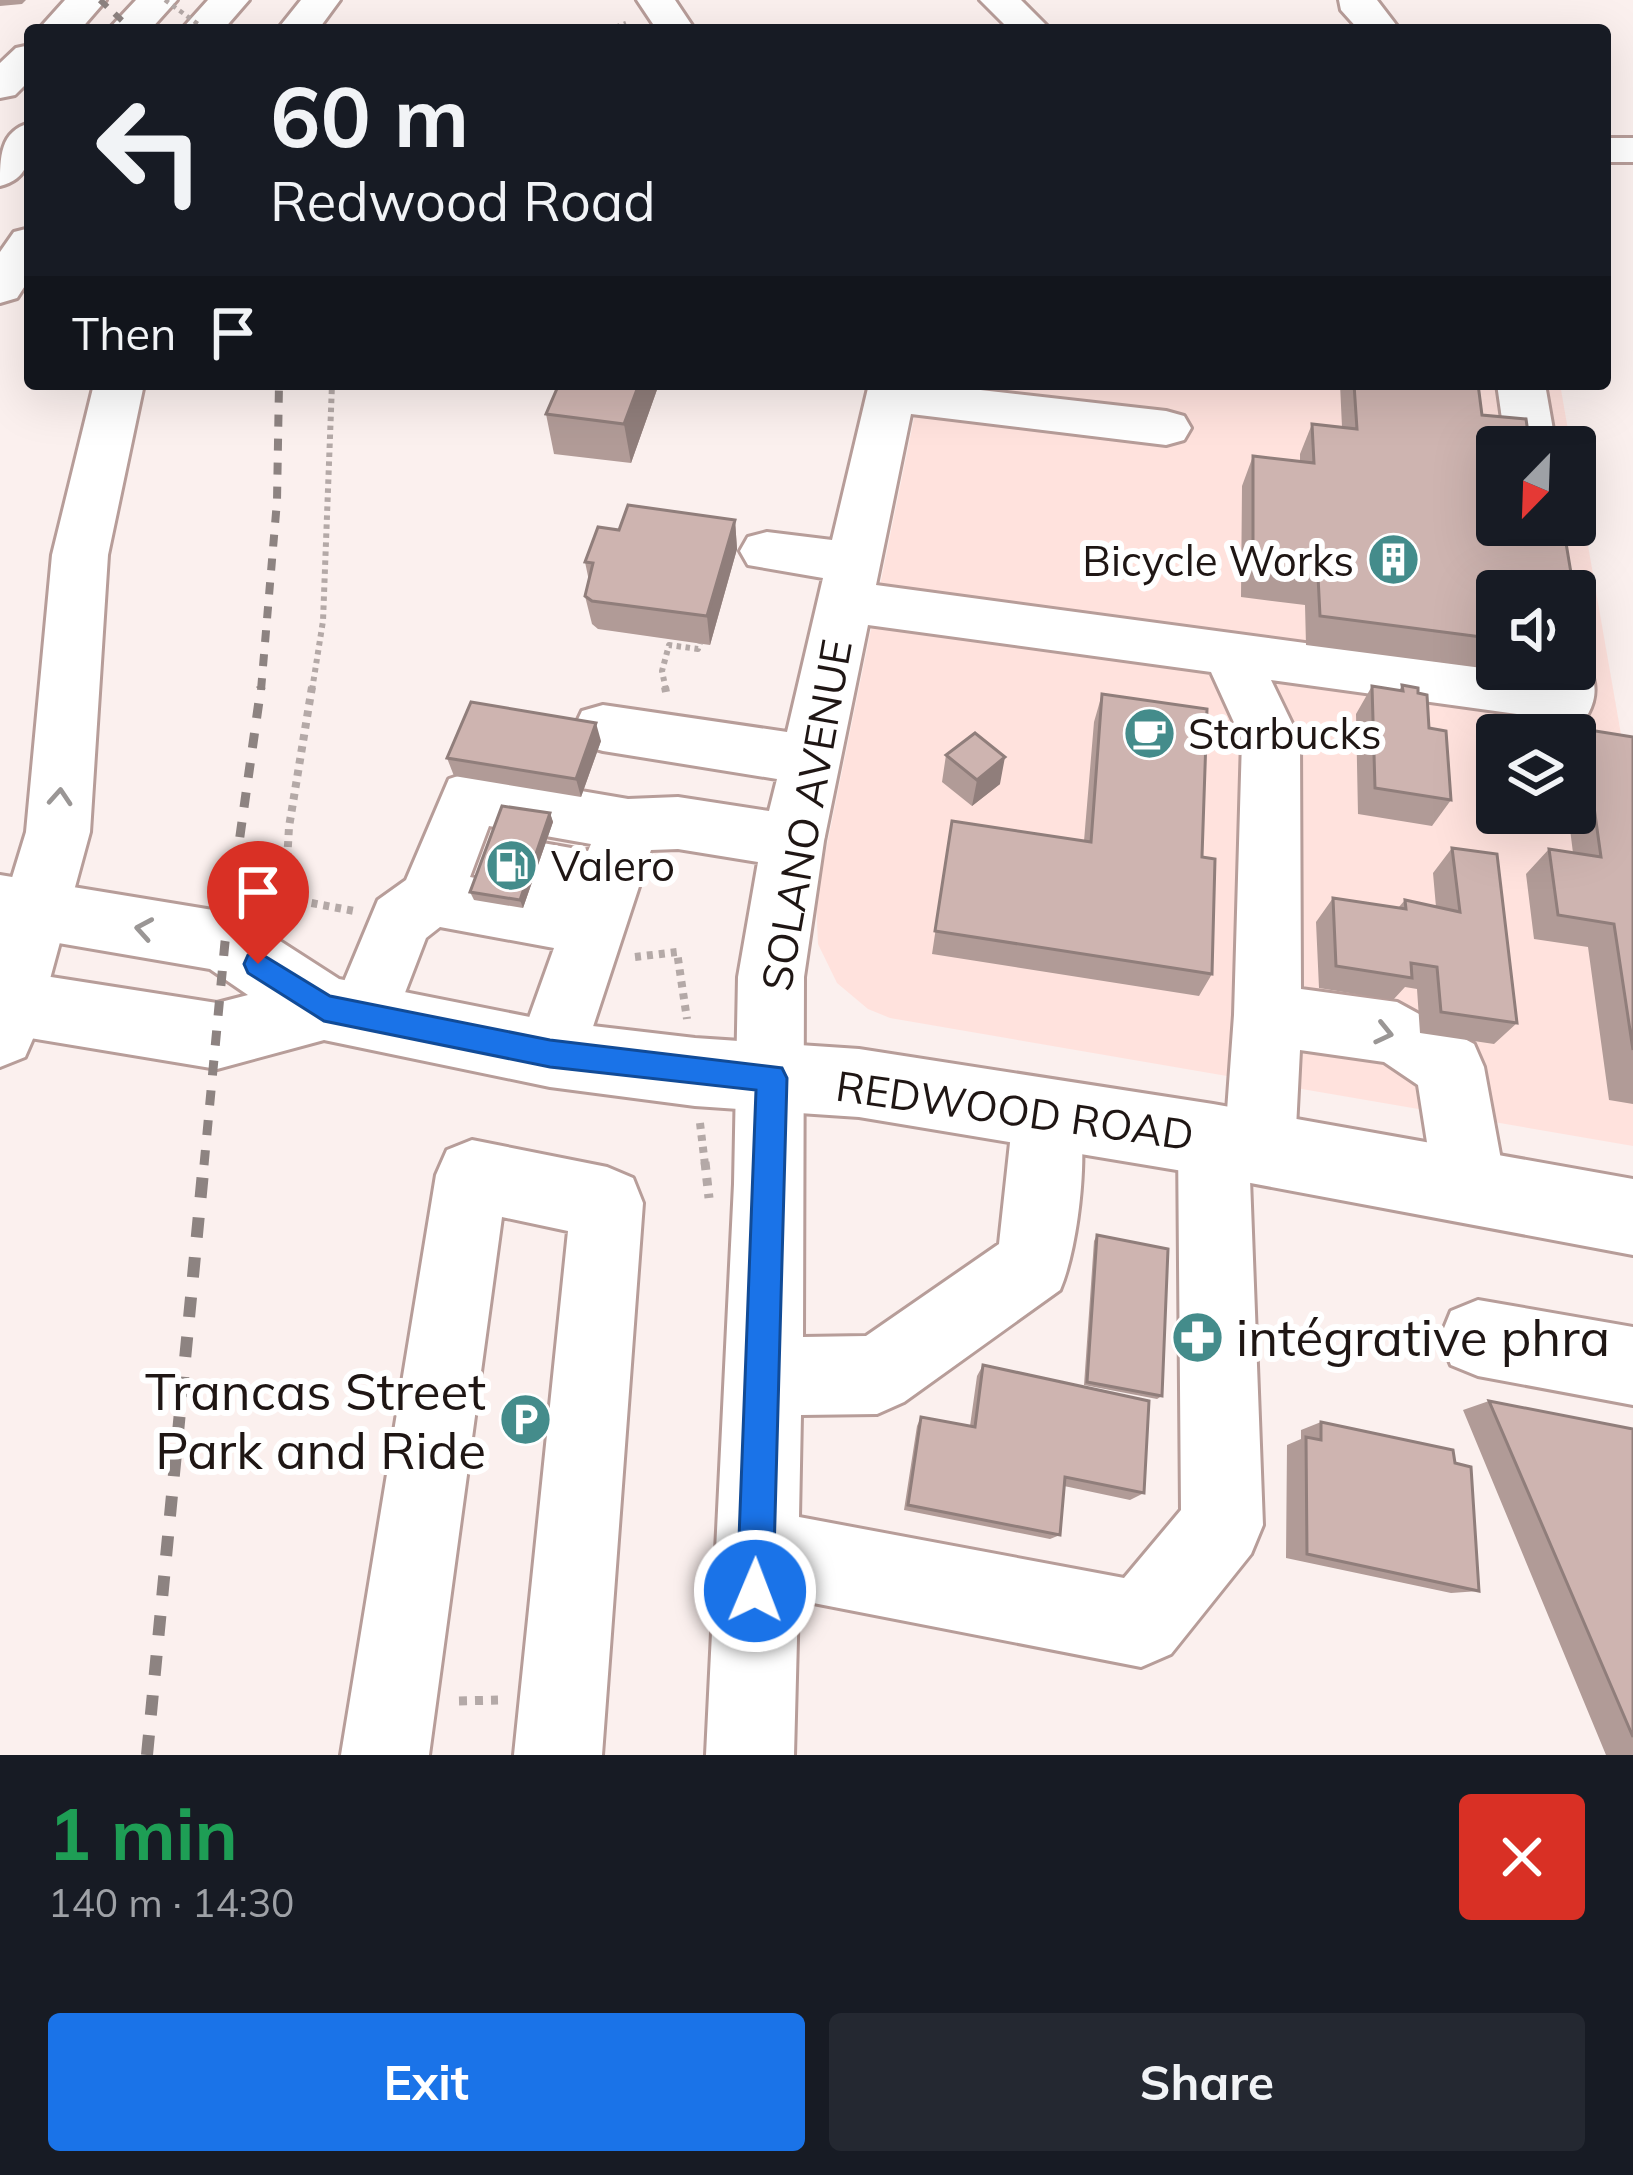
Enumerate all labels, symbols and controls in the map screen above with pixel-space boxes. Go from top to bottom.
text: 60 m [270,63,469,168]
icon: left [72,72,228,228]
text: Redwood Road [270,167,656,235]
icon: arrive [200,300,266,366]
text: Then [72,305,176,361]
north arrow [1476,426,1596,546]
map controls [1476,426,1596,834]
building icon: Bicycle Works [1365,532,1421,588]
place label: Bicycle Works [1082,534,1354,587]
button: sound [1476,570,1596,690]
street label: SOLANO AVENUE [749,635,863,995]
cafe icon: Starbucks [1121,705,1177,761]
place label: Starbucks [1188,707,1382,760]
button: layers [1476,714,1596,834]
one-way arrow [47,787,73,806]
fuel station icon: Valero [484,837,540,893]
place label: Valero [551,839,675,892]
pin [207,841,309,964]
icon: arrive [225,859,291,925]
one-way arrow [134,917,154,942]
one-way arrow [1373,1019,1393,1044]
street label: REDWOOD ROAD [833,1059,1197,1161]
place label: intégrative phra [1236,1305,1610,1369]
pharmacy icon: intégrative phra [1169,1309,1225,1365]
place label: Trancas Street Park and Ride [145,1359,486,1482]
parking icon: Trancas Street Park and Ride [497,1392,553,1448]
position arrow [692,1528,818,1654]
text: 1 min [48,1788,238,1878]
button: close [1459,1794,1585,1920]
text: 140 m · 14:30 [48,1878,294,1927]
button: Exit [48,2013,805,2151]
button: Share [829,2013,1585,2151]

